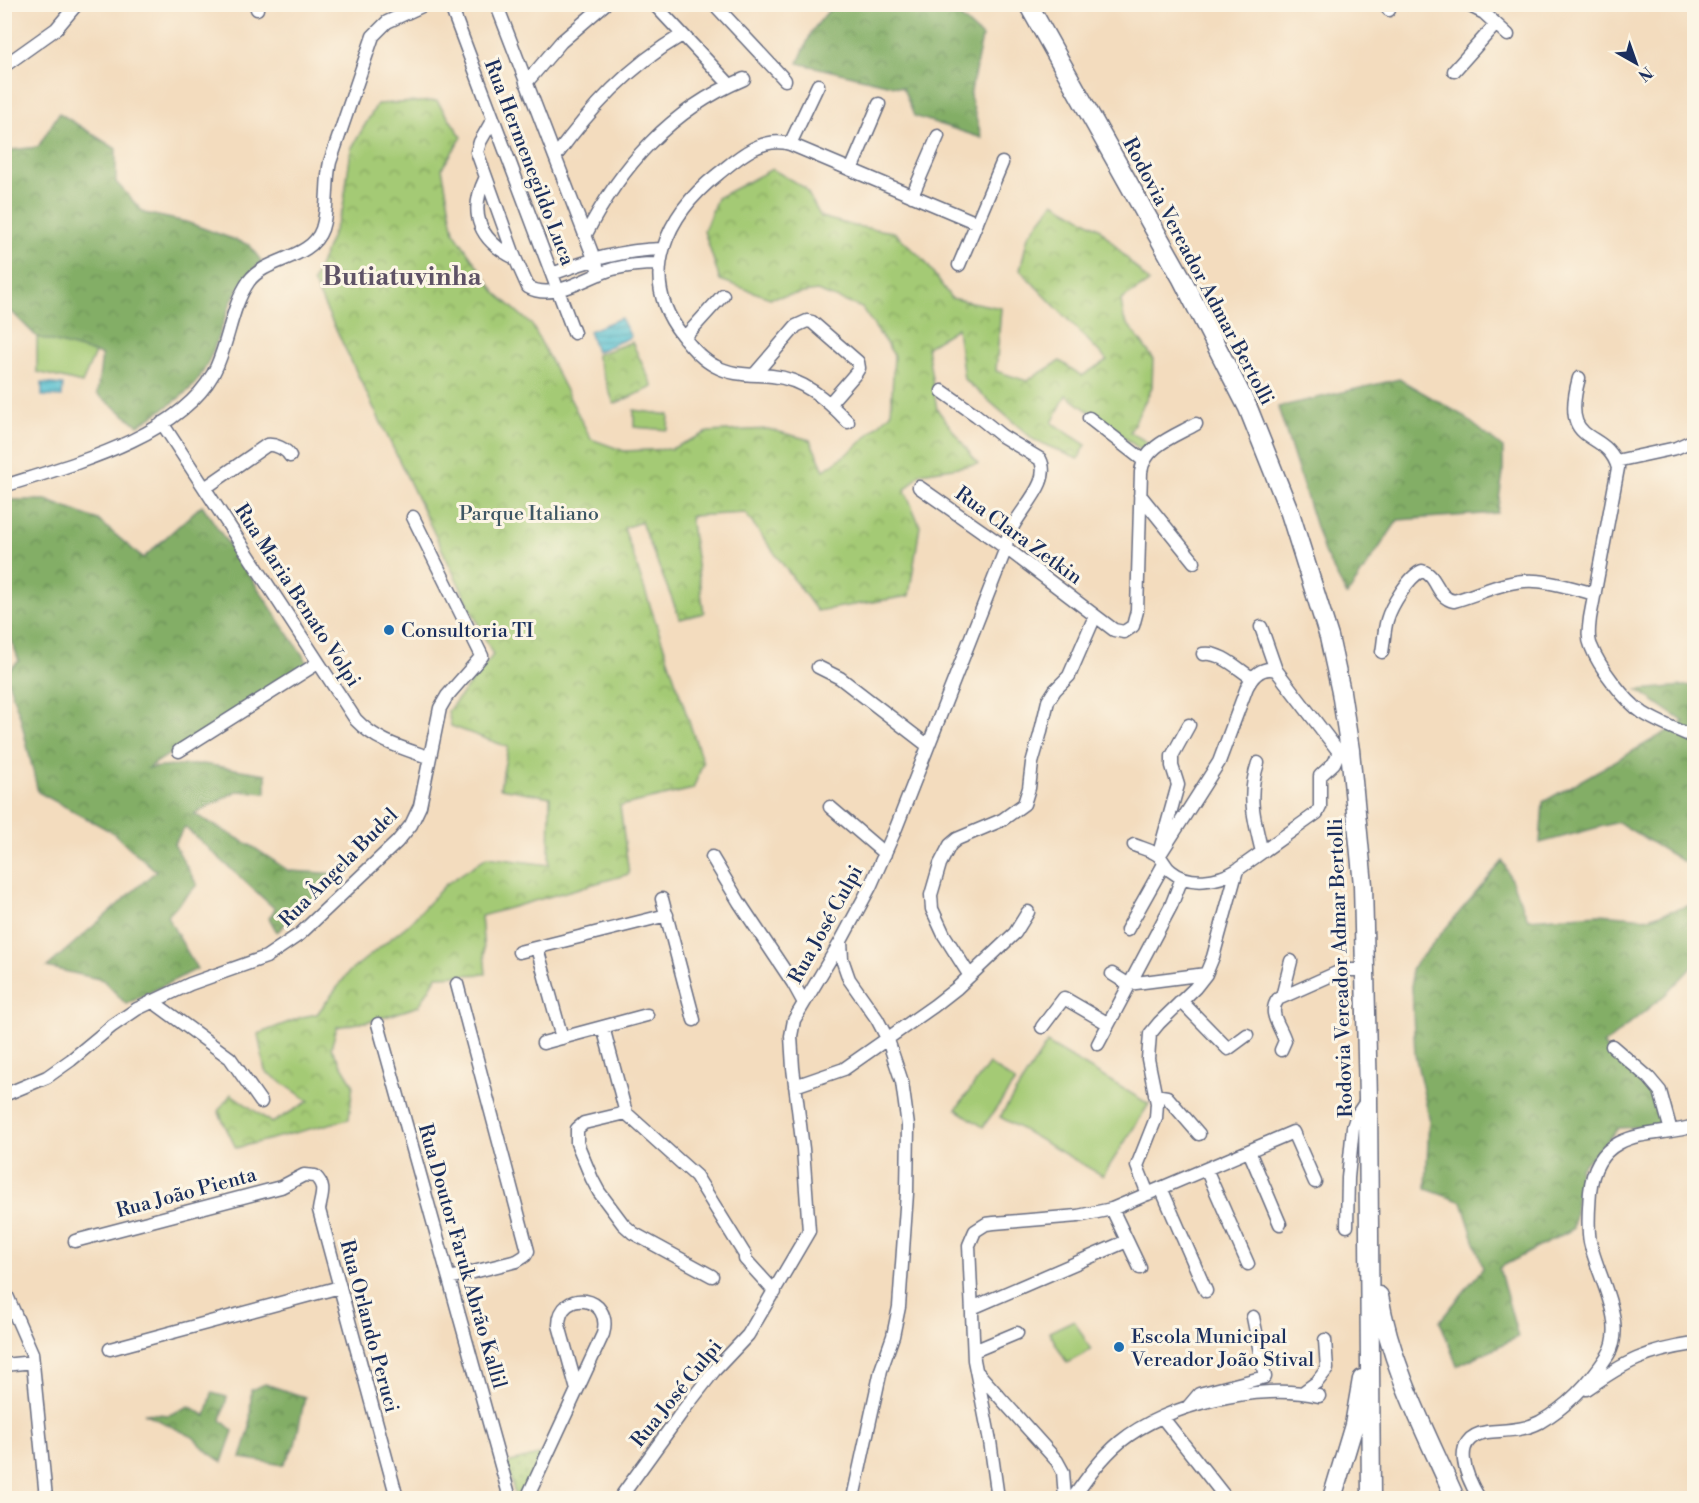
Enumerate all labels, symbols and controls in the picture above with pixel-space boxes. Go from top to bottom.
north arrow [1606,33,1666,93]
street label: Rua Hermenegildo Luca [478,56,580,270]
text: N [1633,62,1656,86]
street label: Rodovia Vereador Admar Bertolli [1116,134,1279,410]
district label: Butiatuvinha [322,261,483,293]
street label: Rua Clara Zetkin [950,482,1087,591]
street label: Rua Maria Benato Volpi [228,500,366,692]
park label: Parque Italiano [459,502,599,527]
place label: Consultoria TI [401,619,534,644]
marker: Consultoria TI [382,623,396,637]
street label: Rua Ângela Budel [274,802,404,933]
street label: Rodovia Vereador Admar Bertolli [1324,817,1359,1118]
street label: Rua José Culpi [784,861,869,988]
street label: Rua Doutor Faruk Abrão Kallil [412,1121,511,1392]
street label: Rua João Pienta [113,1162,260,1224]
street label: Rua Orlando Peruci [333,1237,404,1416]
place label: Escola Municipal Vereador João Stival [1130,1325,1314,1373]
street label: Rua José Culpi [626,1335,728,1453]
marker: Escola Municipal Vereador João Stival [1112,1340,1126,1354]

